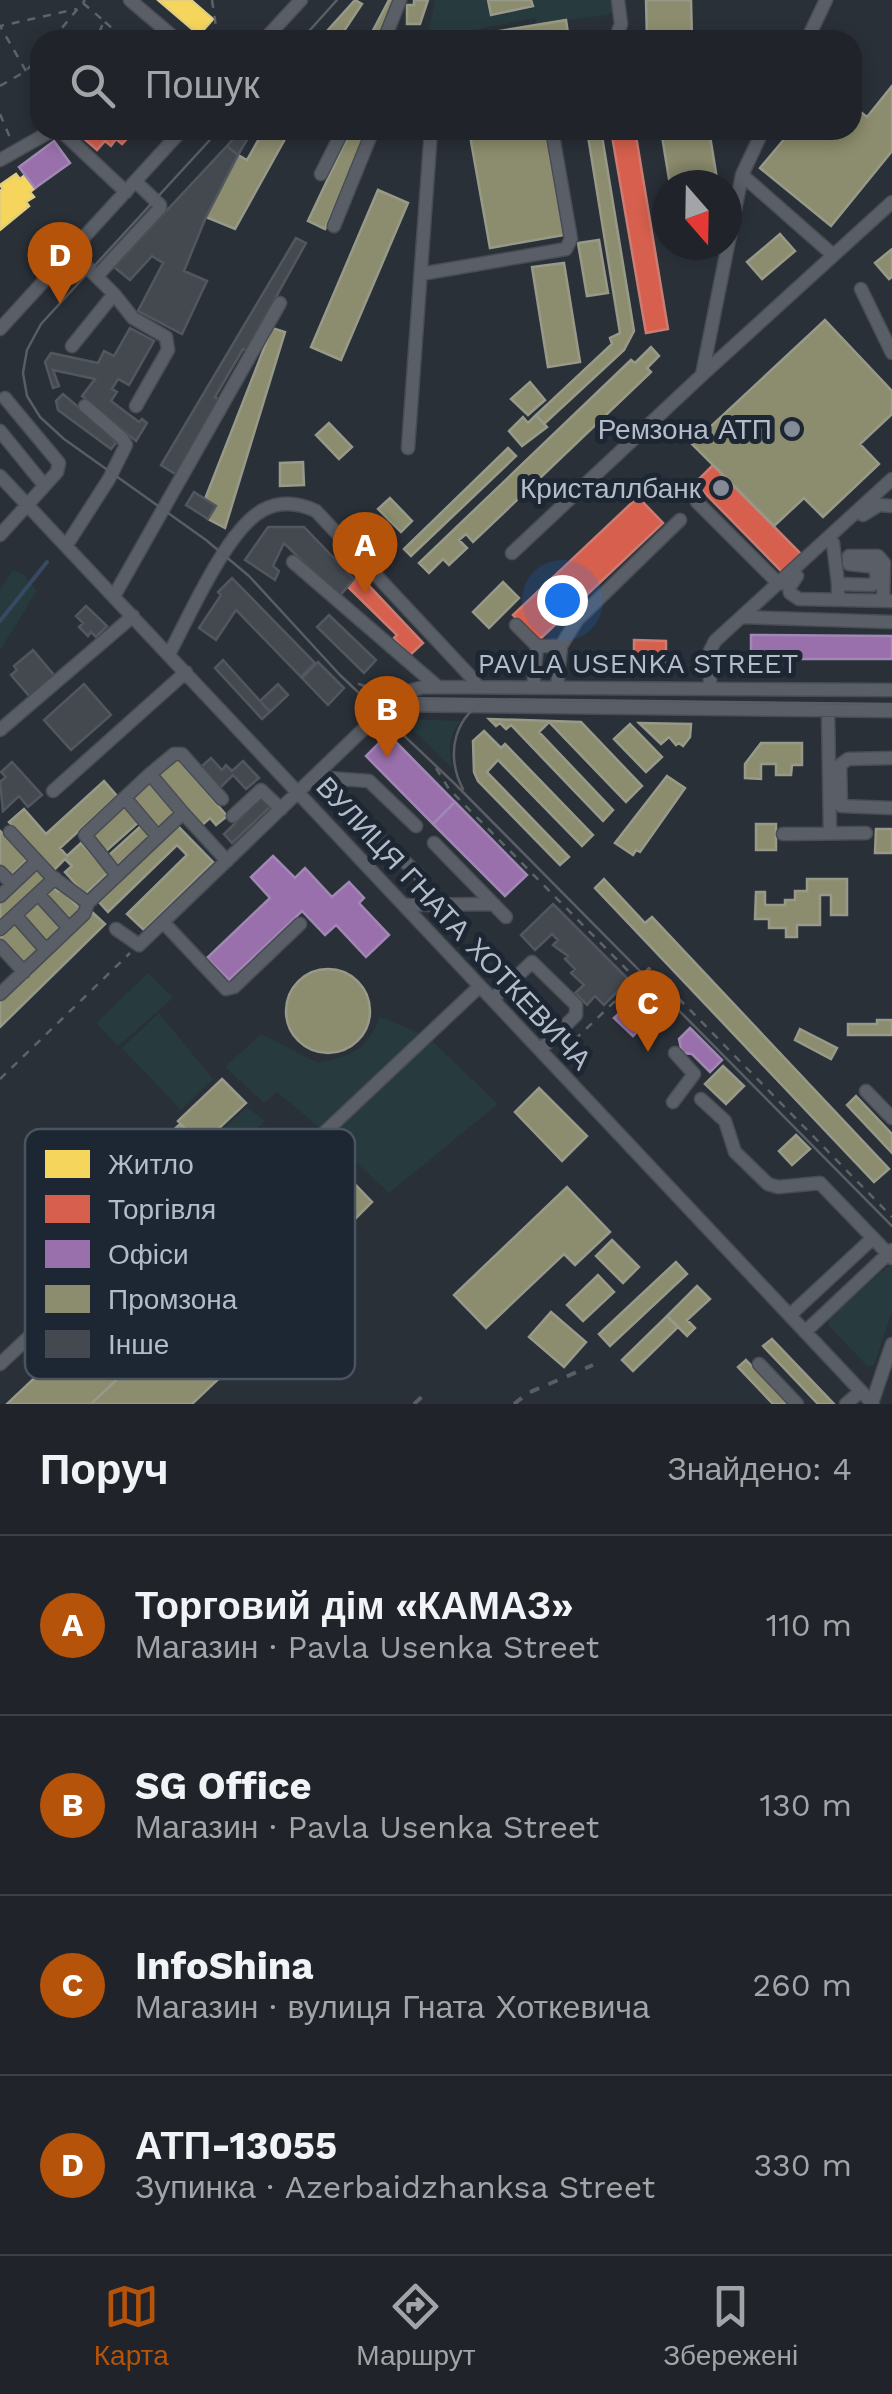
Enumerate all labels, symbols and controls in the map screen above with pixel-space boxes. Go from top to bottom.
search box [30,30,862,140]
icon: search [65,58,120,113]
text: Пошук [145,63,260,107]
north arrow [652,170,742,260]
pin: D [28,222,92,304]
place label: Ремзона АТП [598,413,772,446]
marker: Ремзона АТП [781,418,803,440]
place label: Кристаллбанк [520,472,702,505]
marker: Кристаллбанк [710,477,732,499]
pin: A [332,512,398,594]
your location [537,575,588,626]
street label: PAVLA USENKA STREET [477,647,799,680]
pin: B [354,676,420,758]
street label: ВУЛИЦЯ ГНАТА ХОТКЕВИЧА [309,770,598,1077]
pin: C [616,970,680,1052]
legend [25,1129,355,1379]
text: Житло [108,1148,194,1181]
text: Торгівля [108,1193,216,1226]
text: Офіси [108,1238,189,1271]
text: Промзона [108,1283,238,1316]
text: Інше [108,1328,169,1361]
text: Поруч [40,1445,169,1494]
text: Знайдено: 4 [667,1450,852,1488]
text: Торговий дім «КАМАЗ» [135,1584,573,1628]
text: A [62,1606,83,1644]
text: 110 m [766,1606,852,1644]
text: Магазин · Pavla Usenka Street [135,1628,599,1666]
text: SG Office [135,1764,312,1808]
text: B [62,1786,83,1824]
text: 130 m [760,1786,852,1824]
text: Магазин · Pavla Usenka Street [135,1808,599,1846]
text: InfoShina [135,1944,313,1988]
text: C [62,1966,83,2004]
text: 260 m [753,1966,852,2004]
text: Магазин · вулиця Гната Хоткевича [135,1988,650,2026]
text: АТП-13055 [135,2124,337,2168]
text: D [61,2146,84,2184]
text: 330 m [753,2146,852,2184]
text: Зупинка · Azerbaidzhanksa Street [135,2168,655,2206]
tab: Карта [94,2279,169,2372]
tab: Маршрут [356,2279,476,2372]
tab: Збережені [663,2279,798,2372]

